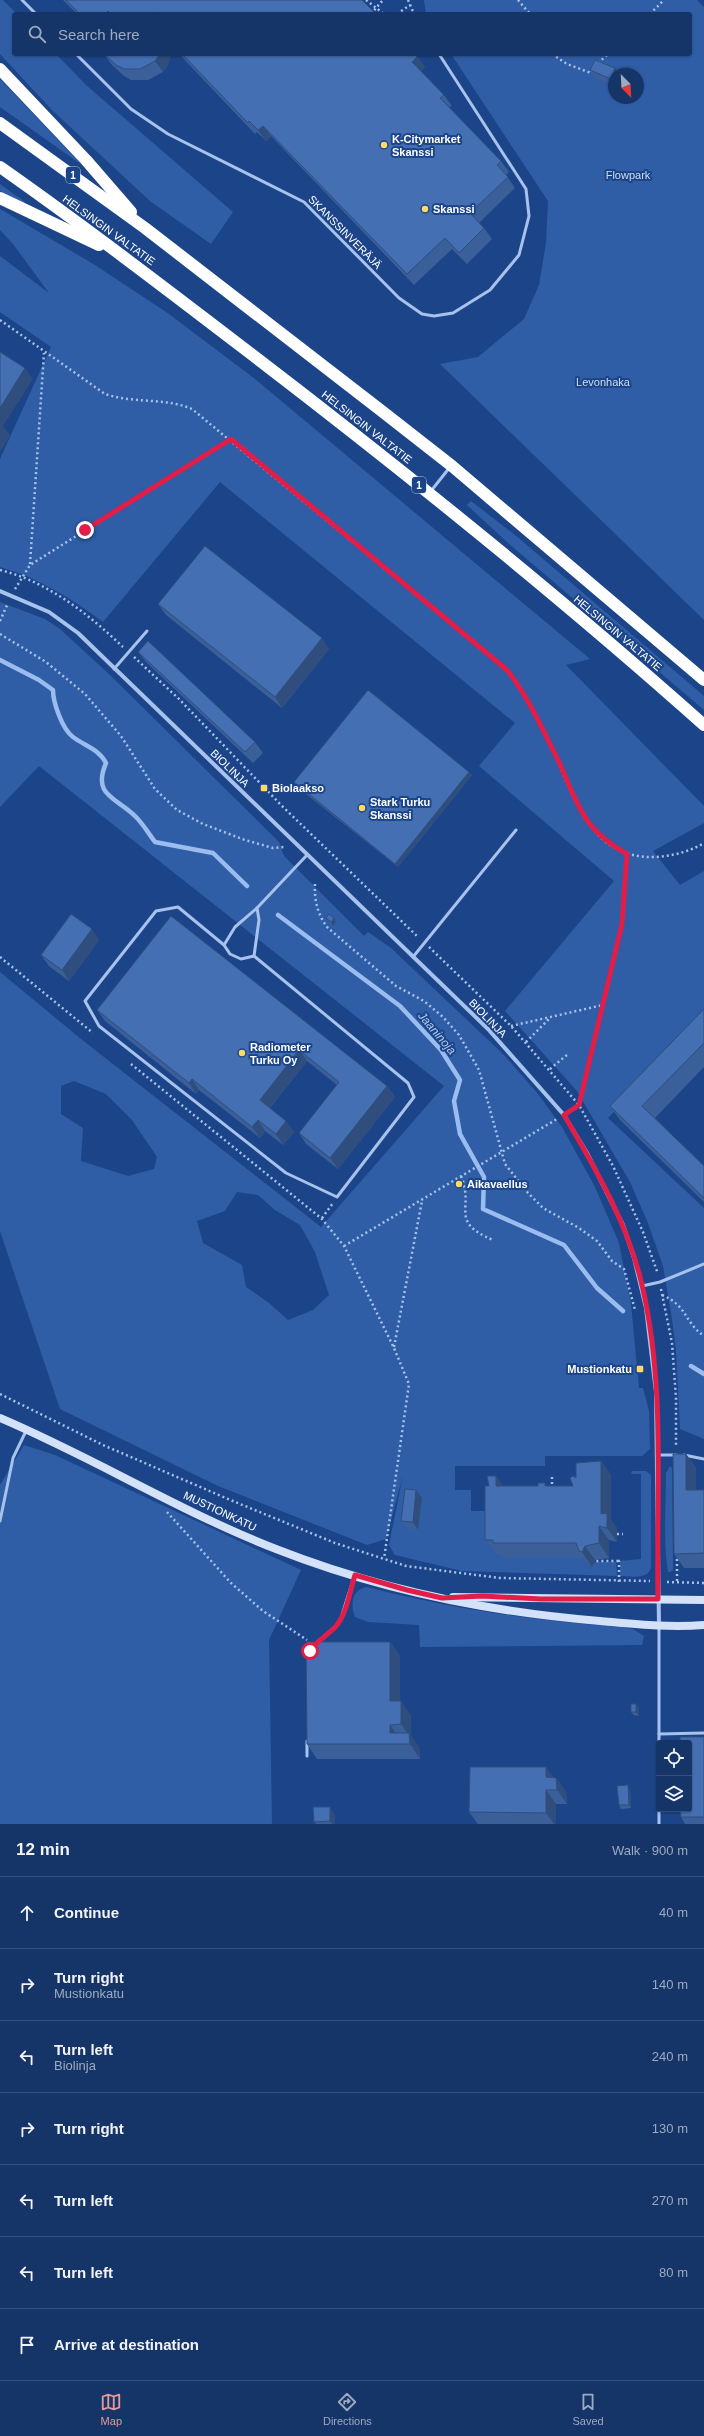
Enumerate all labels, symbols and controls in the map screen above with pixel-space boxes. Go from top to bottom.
search box [12,12,692,56]
icon: search [26,23,48,45]
text: Search here [58,26,140,43]
north arrow [608,68,644,104]
place label: K-Citymarket Skanssi [392,133,461,158]
marker: K-Citymarket Skanssi [379,140,389,150]
road number: 1 [66,167,80,183]
park label: Flowpark [606,169,651,181]
street label: HELSINGIN VALTATIE [61,193,157,267]
street label: SKANSSINVERÄJÄ [306,193,385,272]
place label: Skanssi [433,203,475,215]
marker: Skanssi [420,204,430,214]
park label: Levonhaka [576,376,631,388]
street label: HELSINGIN VALTATIE [320,388,414,466]
road number: 1 [412,477,426,493]
route end [76,521,94,539]
street label: HELSINGIN VALTATIE [572,593,664,673]
street label: BIOLINJA [208,747,252,790]
place label: Biolaakso [272,782,324,794]
marker: Biolaakso [259,783,269,793]
place label: Stark Turku Skanssi [370,796,430,821]
marker: Stark Turku Skanssi [357,803,367,813]
street label: BIOLINJA [467,996,510,1040]
water label: Jaaninoja [414,1008,459,1057]
place label: Radiometer Turku Oy [250,1041,311,1066]
marker: Radiometer Turku Oy [237,1048,247,1058]
place label: Aikavaellus [467,1178,528,1190]
marker: Aikavaellus [454,1179,464,1189]
place label: Mustionkatu [567,1363,632,1375]
marker: Mustionkatu [635,1364,645,1374]
street label: MUSTIONKATU [182,1489,258,1533]
route start [301,1642,319,1660]
map controls [656,1740,692,1812]
button: locate [656,1740,692,1776]
button: layers [656,1776,692,1812]
text: 12 min [16,1840,70,1859]
text: Walk · 900 m [612,1843,688,1858]
icon: ahead [16,1902,38,1924]
text: Continue [54,1904,119,1921]
text: 40 m [659,1905,688,1920]
text: Turn right [54,1969,124,1986]
icon: right [16,1974,38,1996]
text: 140 m [652,1977,688,1992]
text: Mustionkatu [54,1986,124,2001]
text: Turn left [54,2041,113,2058]
icon: left [16,2046,38,2068]
text: 240 m [652,2049,688,2064]
text: Biolinja [54,2058,96,2073]
icon: right [16,2118,38,2140]
text: Turn right [54,2120,124,2137]
text: 130 m [652,2121,688,2136]
icon: left [16,2190,38,2212]
text: Turn left [54,2192,113,2209]
text: 270 m [652,2193,688,2208]
icon: left [16,2262,38,2284]
text: Turn left [54,2264,113,2281]
text: 80 m [659,2265,688,2280]
icon: arrive [16,2334,38,2356]
text: Arrive at destination [54,2336,199,2353]
tab: Map [100,2391,122,2427]
tab: Directions [323,2391,372,2427]
tab: Saved [572,2391,604,2427]

